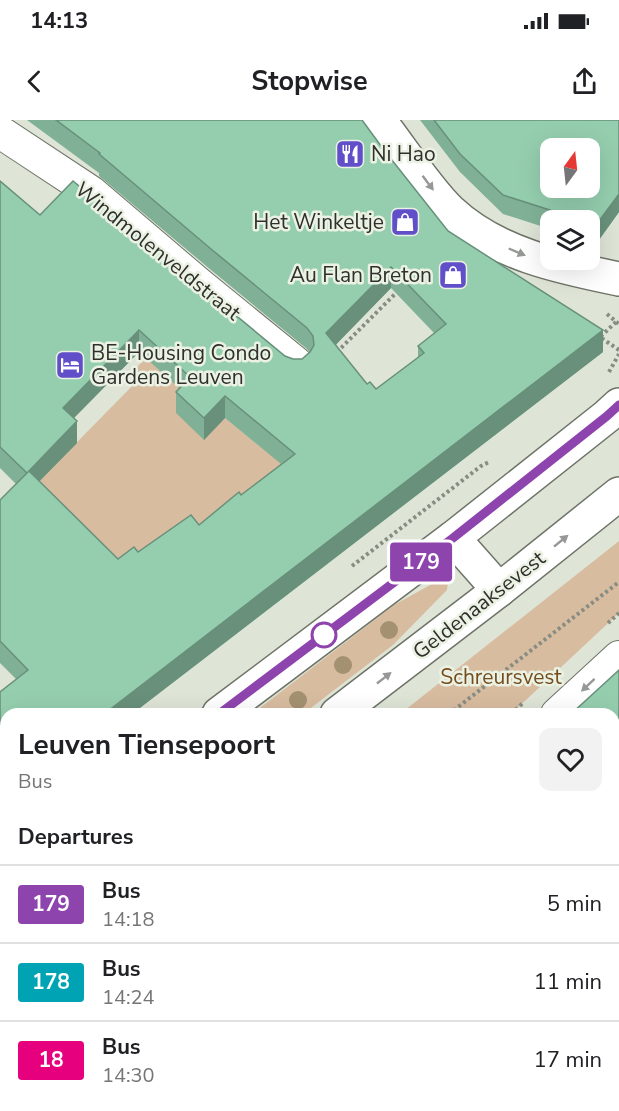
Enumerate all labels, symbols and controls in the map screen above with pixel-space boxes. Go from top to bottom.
text: 14:13 [30,6,88,36]
text: Stopwise [251,63,368,100]
icon: back [18,65,51,98]
icon: share [568,65,601,98]
restaurant icon: Ni Hao [334,138,366,170]
north arrow [540,138,600,198]
map controls [540,138,600,270]
place label: Ni Hao [371,140,436,168]
street label: Windmolenveldstraat [69,175,247,327]
one-way arrow [421,176,433,191]
shop icon: Het Winkeltje [389,206,421,238]
place label: Het Winkeltje [253,208,384,236]
button: layers [540,210,600,270]
one-way arrow [508,247,525,256]
shop icon: Au Flan Breton [437,259,469,291]
place label: Au Flan Breton [290,261,432,289]
place label: BE-Housing Condo Gardens Leuven [91,339,271,391]
hotel icon: BE-Housing Condo Gardens Leuven [54,349,86,381]
one-way arrow [553,534,569,547]
line badge: 179 [386,542,456,582]
street label: Geldenaaksevest [407,544,551,666]
text: 179 [402,548,440,576]
unlabelled marker [311,622,337,648]
park label: Schreursvest [440,663,562,691]
one-way arrow [376,673,391,685]
one-way arrow [581,678,595,692]
text: Leuven Tiensepoort [18,726,275,764]
button: heart [539,728,602,791]
text: Bus [18,768,52,795]
text: Departures [18,822,133,852]
text: Bus [102,876,141,906]
text: 5 min [547,889,602,919]
text: 179 [32,890,70,918]
text: 14:18 [102,906,155,933]
text: Bus [102,954,141,984]
text: 11 min [534,967,602,997]
text: 178 [32,968,70,996]
text: 14:24 [102,984,155,1011]
text: Bus [102,1032,141,1062]
text: 17 min [534,1045,602,1075]
text: 18 [38,1046,64,1074]
text: 14:30 [102,1062,155,1089]

